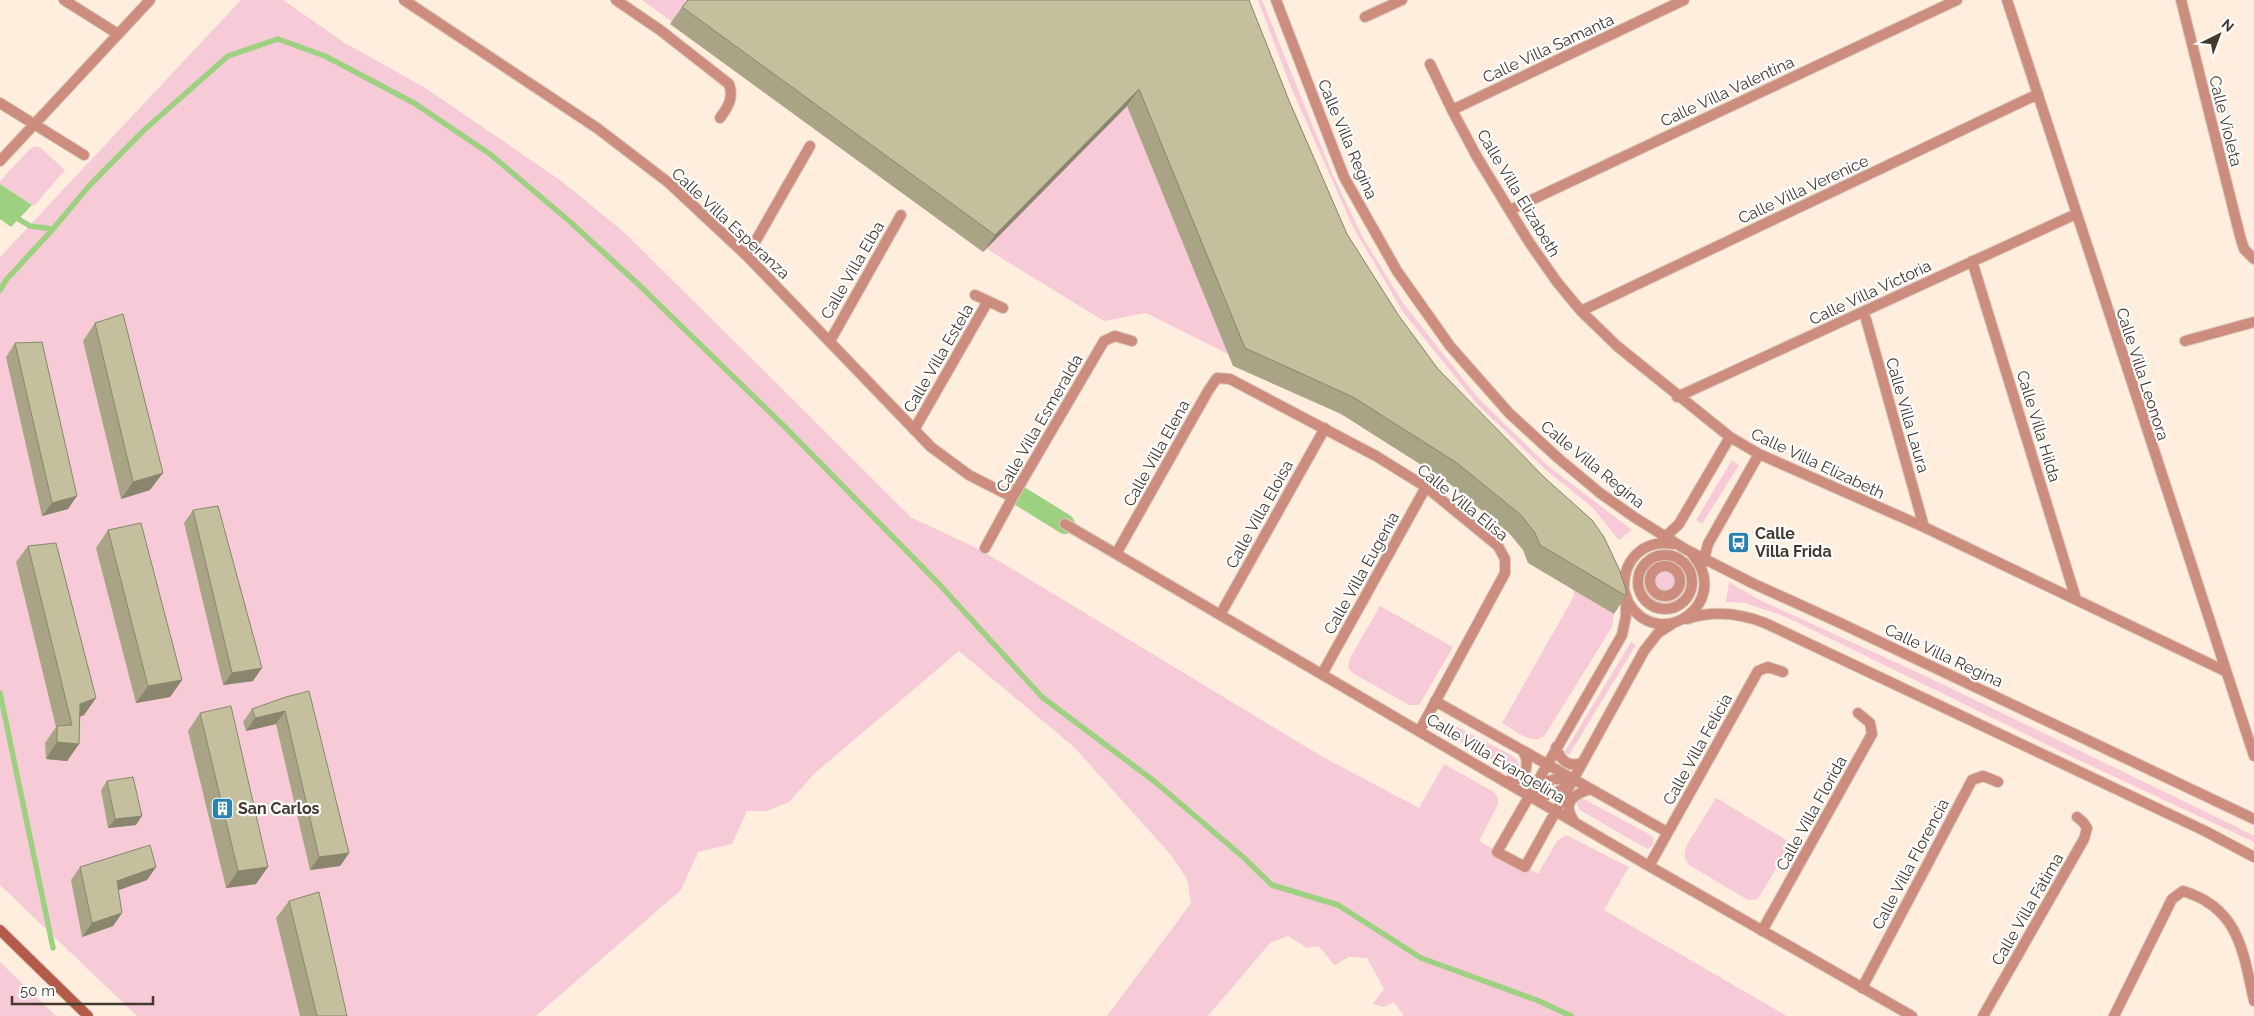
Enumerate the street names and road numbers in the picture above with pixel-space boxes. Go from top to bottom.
street label: Calle Villa Samanta [1480,10,1617,87]
street label: Calle Villa Valentina [1657,52,1797,131]
street label: Calle Violeta [2205,74,2246,169]
street label: Calle Villa Regina [1314,76,1381,202]
street label: Calle Villa Elizabeth [1473,126,1564,260]
street label: Calle Villa Verenice [1735,151,1871,228]
street label: Calle Villa Esperanza [668,164,793,283]
street label: Calle Villa Elba [817,218,888,323]
street label: Calle Villa Victoria [1806,256,1934,329]
street label: Calle Villa Estela [900,301,977,416]
street label: Calle Villa Leonora [2112,305,2173,443]
street label: Calle Villa Esmeralda [992,351,1087,496]
street label: Calle Villa Laura [1882,355,1933,475]
street label: Calle Villa Hilda [2013,368,2064,484]
street label: Calle Villa Elena [1119,397,1194,510]
street label: Calle Villa Regina [1537,417,1648,512]
street label: Calle Villa Elizabeth [1748,424,1888,503]
street label: Calle Villa Eloisa [1222,457,1297,572]
street label: Calle Villa Elisa [1413,460,1512,545]
street label: Calle Villa Eugenia [1320,509,1403,638]
street label: Calle Villa Regina [1882,620,2006,691]
street label: Calle Villa Felicia [1659,690,1736,808]
street label: Calle Villa Evangelina [1423,710,1568,807]
street label: Calle Villa Florida [1772,753,1851,874]
street label: Calle Villa Florencia [1868,796,1953,933]
street label: Calle Villa Fátima [1988,850,2067,969]

